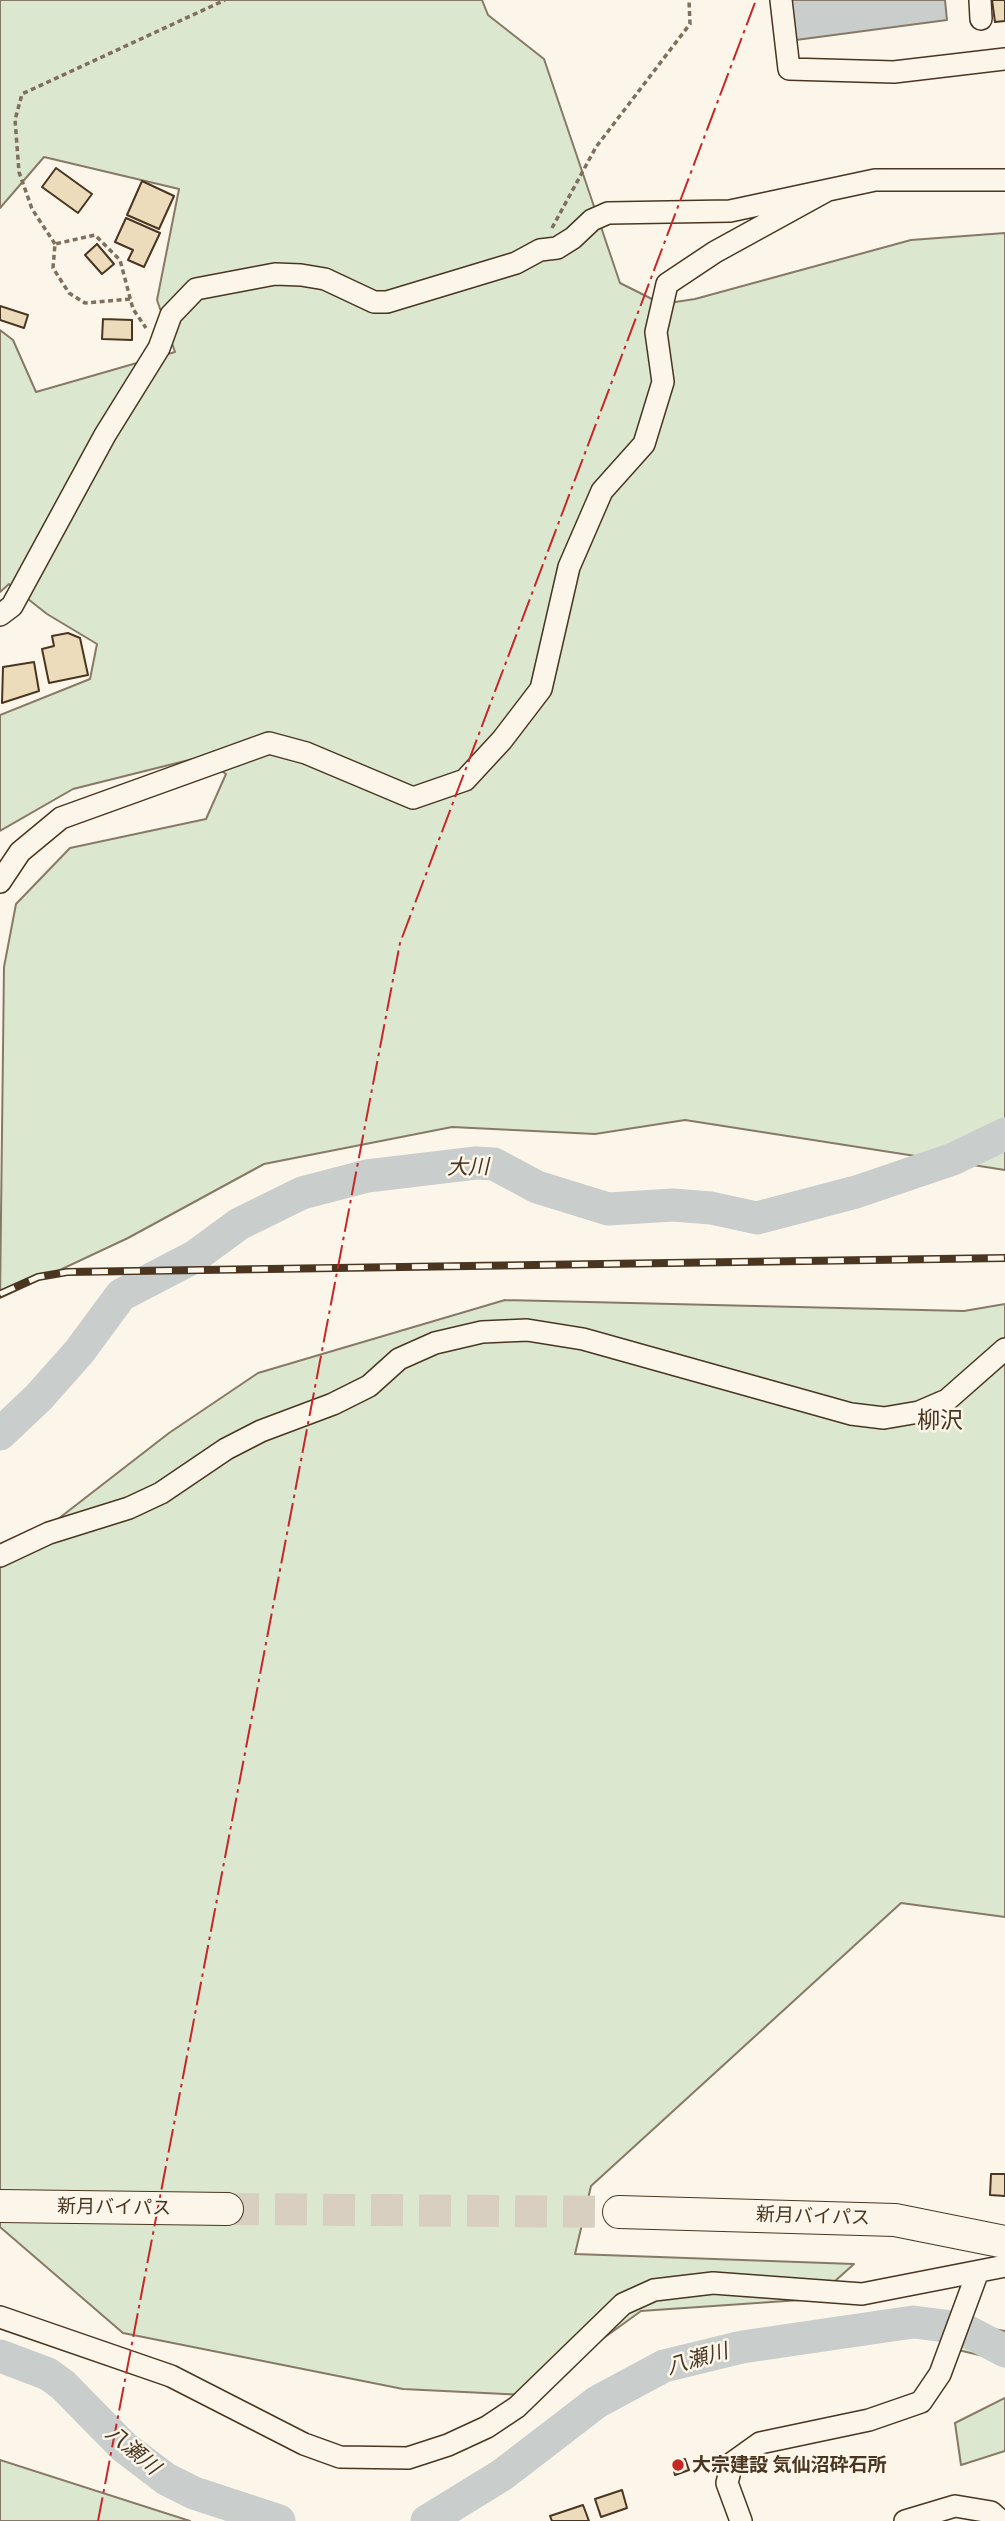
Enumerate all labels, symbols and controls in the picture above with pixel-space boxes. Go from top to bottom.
water label: 大川 [447,1154,489,1180]
district label: 柳沢 [917,1406,963,1434]
street label: 新月バイパス [57,2195,171,2219]
street label: 新月バイパス [756,2203,870,2229]
water label: 八瀬川 [663,2338,731,2380]
water label: 八瀬川 [101,2420,165,2480]
place label: 大宗建設 気仙沼砕石所 [692,2454,887,2476]
marker: 大宗建設 気仙沼砕石所 [670,2457,686,2473]

